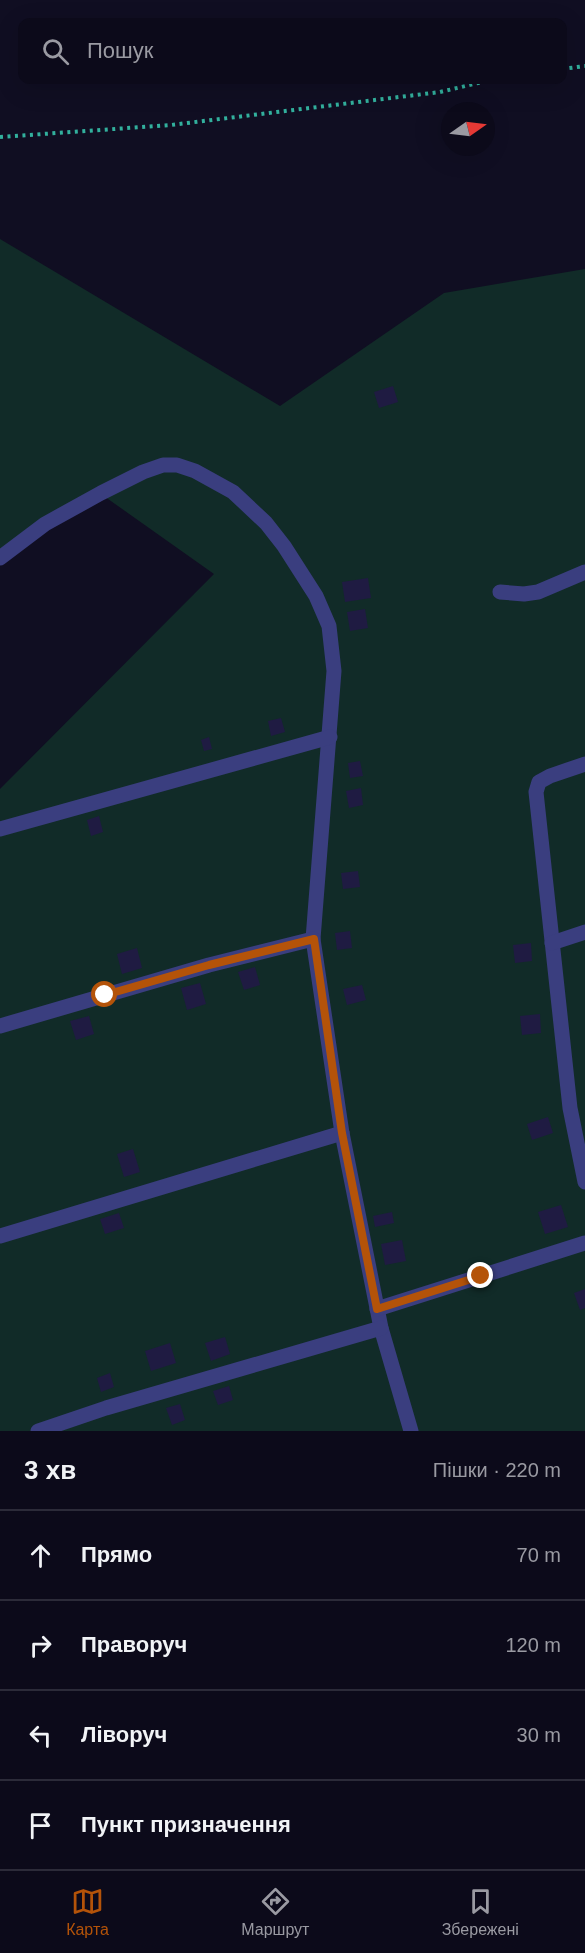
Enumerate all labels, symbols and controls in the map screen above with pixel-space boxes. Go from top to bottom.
search box [18,18,567,84]
icon: search [39,35,72,68]
text: Пошук [87,38,153,63]
north arrow [441,102,495,156]
route start [91,981,117,1007]
route end [467,1262,493,1288]
text: 3 хв [24,1455,76,1485]
text: Пішки · 220 m [433,1459,561,1481]
icon: ahead [24,1539,57,1572]
text: Прямо [81,1542,152,1567]
text: 70 m [517,1544,561,1566]
icon: right [24,1629,57,1662]
text: Праворуч [81,1632,187,1657]
text: 120 m [505,1634,561,1656]
icon: left [24,1719,57,1752]
text: Ліворуч [81,1722,167,1747]
text: 30 m [517,1724,561,1746]
icon: arrive [24,1809,57,1842]
text: Пункт призначення [81,1812,291,1837]
tab: Карта [66,1885,109,1939]
tab: Маршрут [241,1885,309,1939]
tab: Збережені [442,1885,519,1939]

